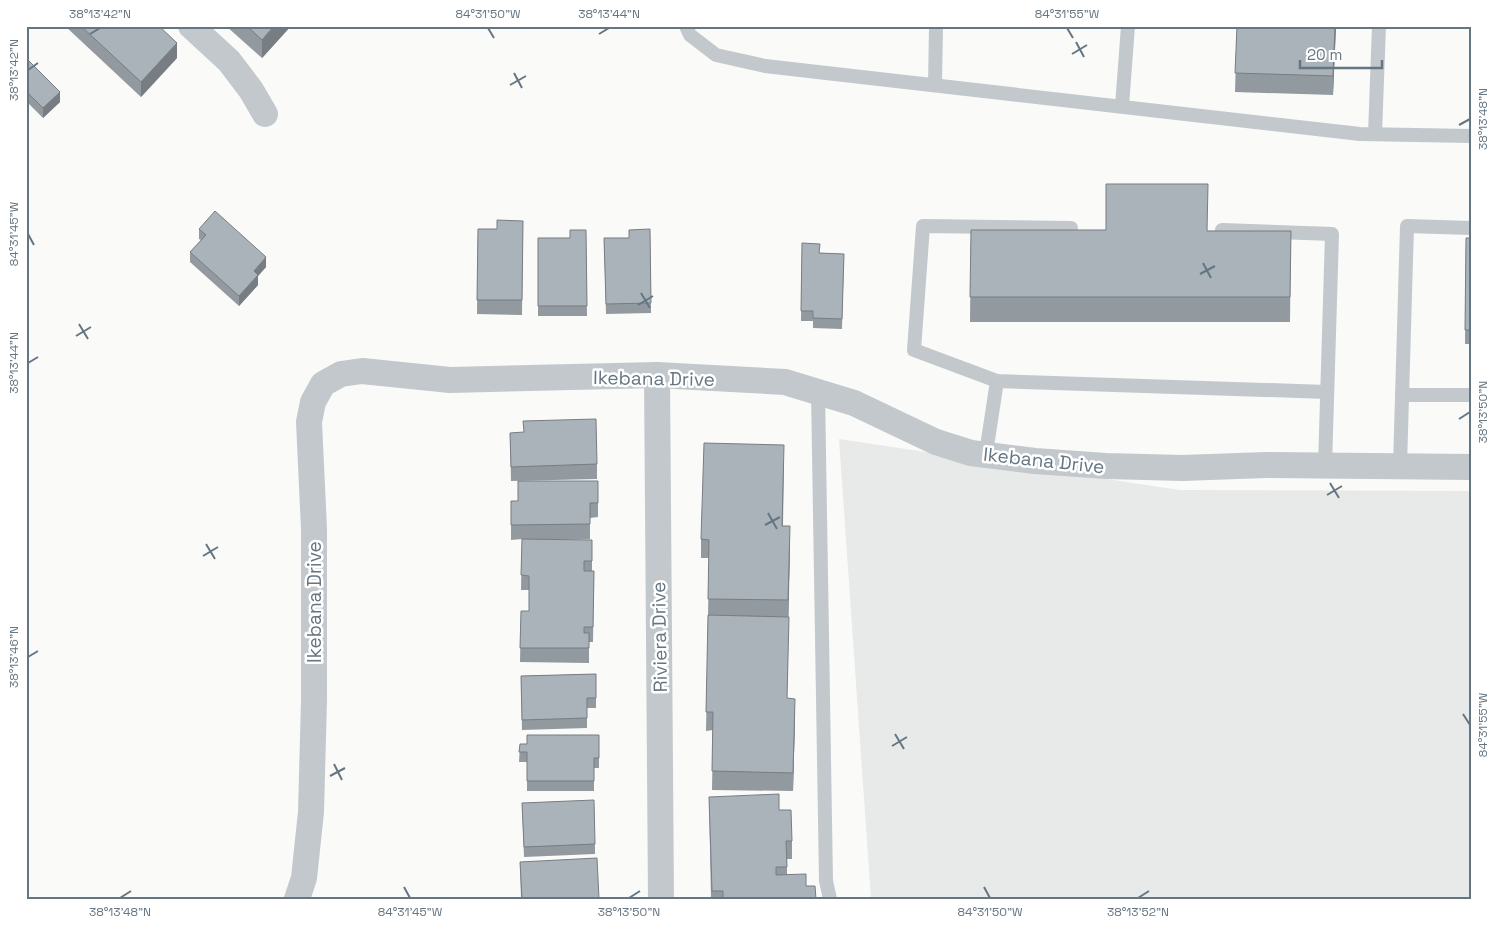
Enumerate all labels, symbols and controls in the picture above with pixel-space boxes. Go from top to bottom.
text: 38°13'42"N [69,6,131,22]
text: 84°31'50"W [455,6,521,22]
text: 38°13'44"N [578,6,640,22]
text: 84°31'55"W [1035,6,1100,22]
scale bar [1300,38,1382,70]
text: 38°13'42"N [6,39,22,101]
text: 20 m [1307,45,1342,64]
text: 38°13'48"N [1475,88,1491,150]
text: 84°31'45"W [6,201,22,266]
text: 38°13'44"N [6,332,22,394]
street label: Ikebana Drive [593,365,715,392]
text: 38°13'50"N [1475,381,1491,443]
street label: Ikebana Drive [982,442,1106,479]
street label: Ikebana Drive [302,541,327,663]
street label: Riviera Drive [646,581,673,693]
text: 38°13'46"N [6,626,22,688]
text: 84°31'55"W [1475,692,1491,757]
text: 38°13'48"N [89,904,151,920]
text: 84°31'45"W [378,904,443,920]
text: 38°13'50"N [598,904,660,920]
text: 84°31'50"W [957,904,1023,920]
text: 38°13'52"N [1107,904,1169,920]

